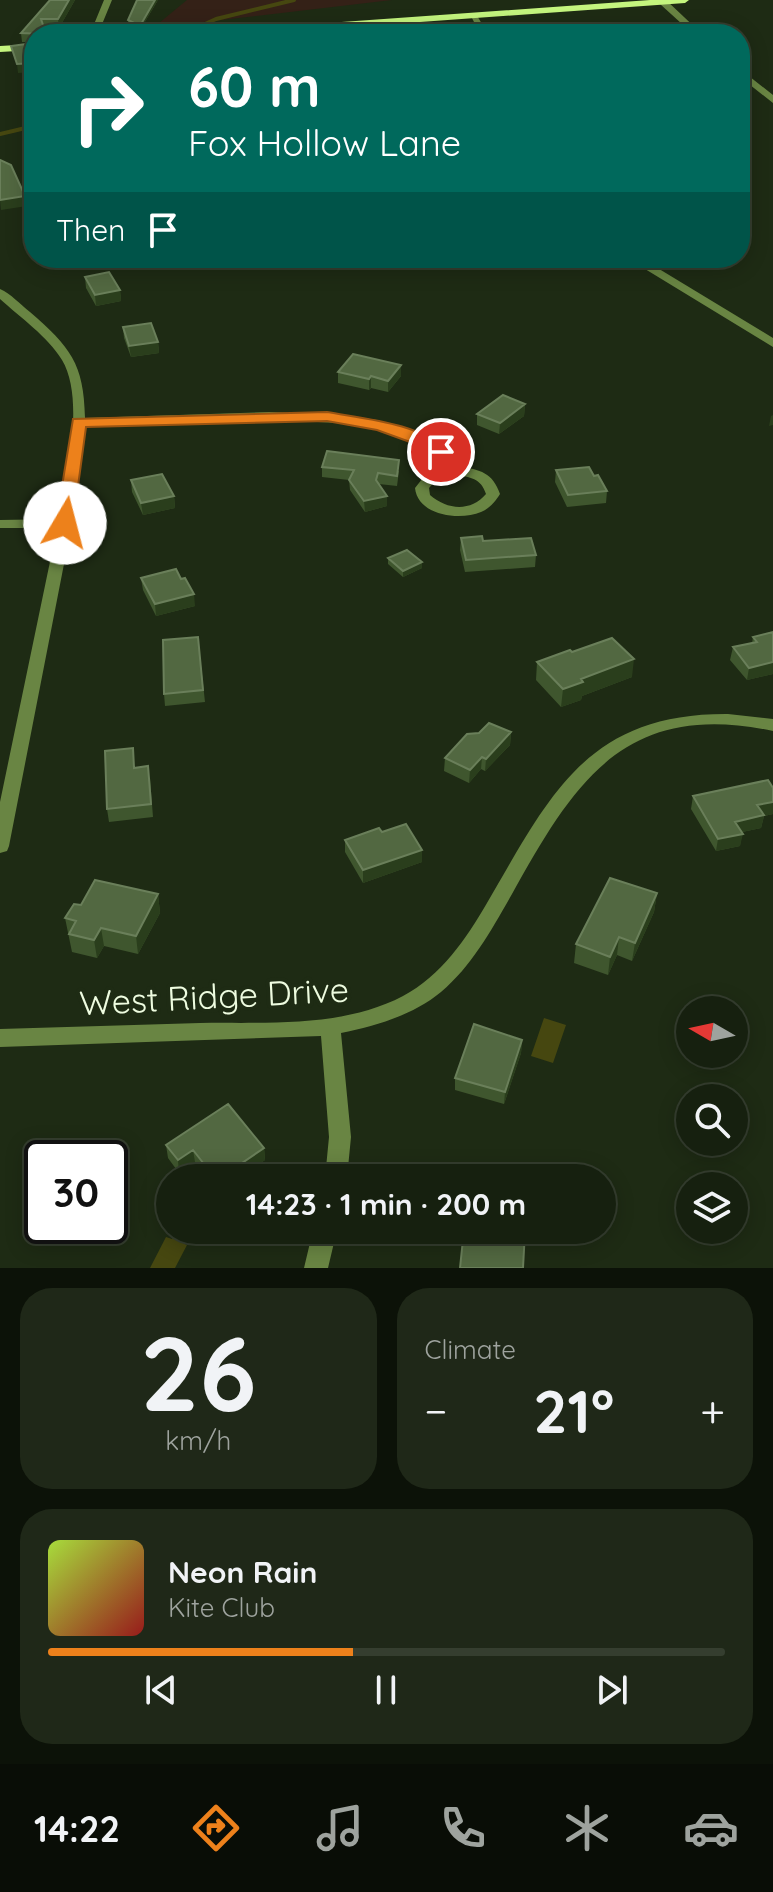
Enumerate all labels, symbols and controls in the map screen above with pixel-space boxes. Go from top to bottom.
text: 60 m [188,51,321,121]
icon: right [56,56,160,160]
text: Fox Hollow Lane [188,120,461,165]
icon: arrive [141,208,185,252]
text: Then [56,211,125,249]
pin [407,418,475,486]
icon: arrive [419,430,463,474]
position arrow [23,481,107,565]
street label: West Ridge Drive [78,967,350,1025]
north arrow [676,996,748,1068]
map controls [676,996,748,1244]
button: search [676,1084,748,1156]
speed limit sign: 30 [24,1140,128,1244]
button: layers [676,1172,748,1244]
text: 14:23 · 1 min · 200 m [246,1185,526,1223]
text: 26 [140,1307,257,1437]
text: Climate [425,1333,516,1366]
text: 21° [533,1373,614,1448]
text: − [425,1383,447,1438]
text: + [700,1383,725,1438]
text: km/h [165,1424,231,1457]
text: Neon Rain [168,1553,317,1591]
text: Kite Club [168,1591,275,1624]
icon: previous [139,1668,183,1712]
icon: pause [364,1668,408,1712]
icon: next [590,1668,634,1712]
icon: directions [188,1800,244,1856]
icon: music [312,1800,368,1856]
icon: phone [435,1800,491,1856]
icon: climate [559,1800,615,1856]
icon: car [683,1800,739,1856]
text: 14:22 [34,1806,120,1851]

